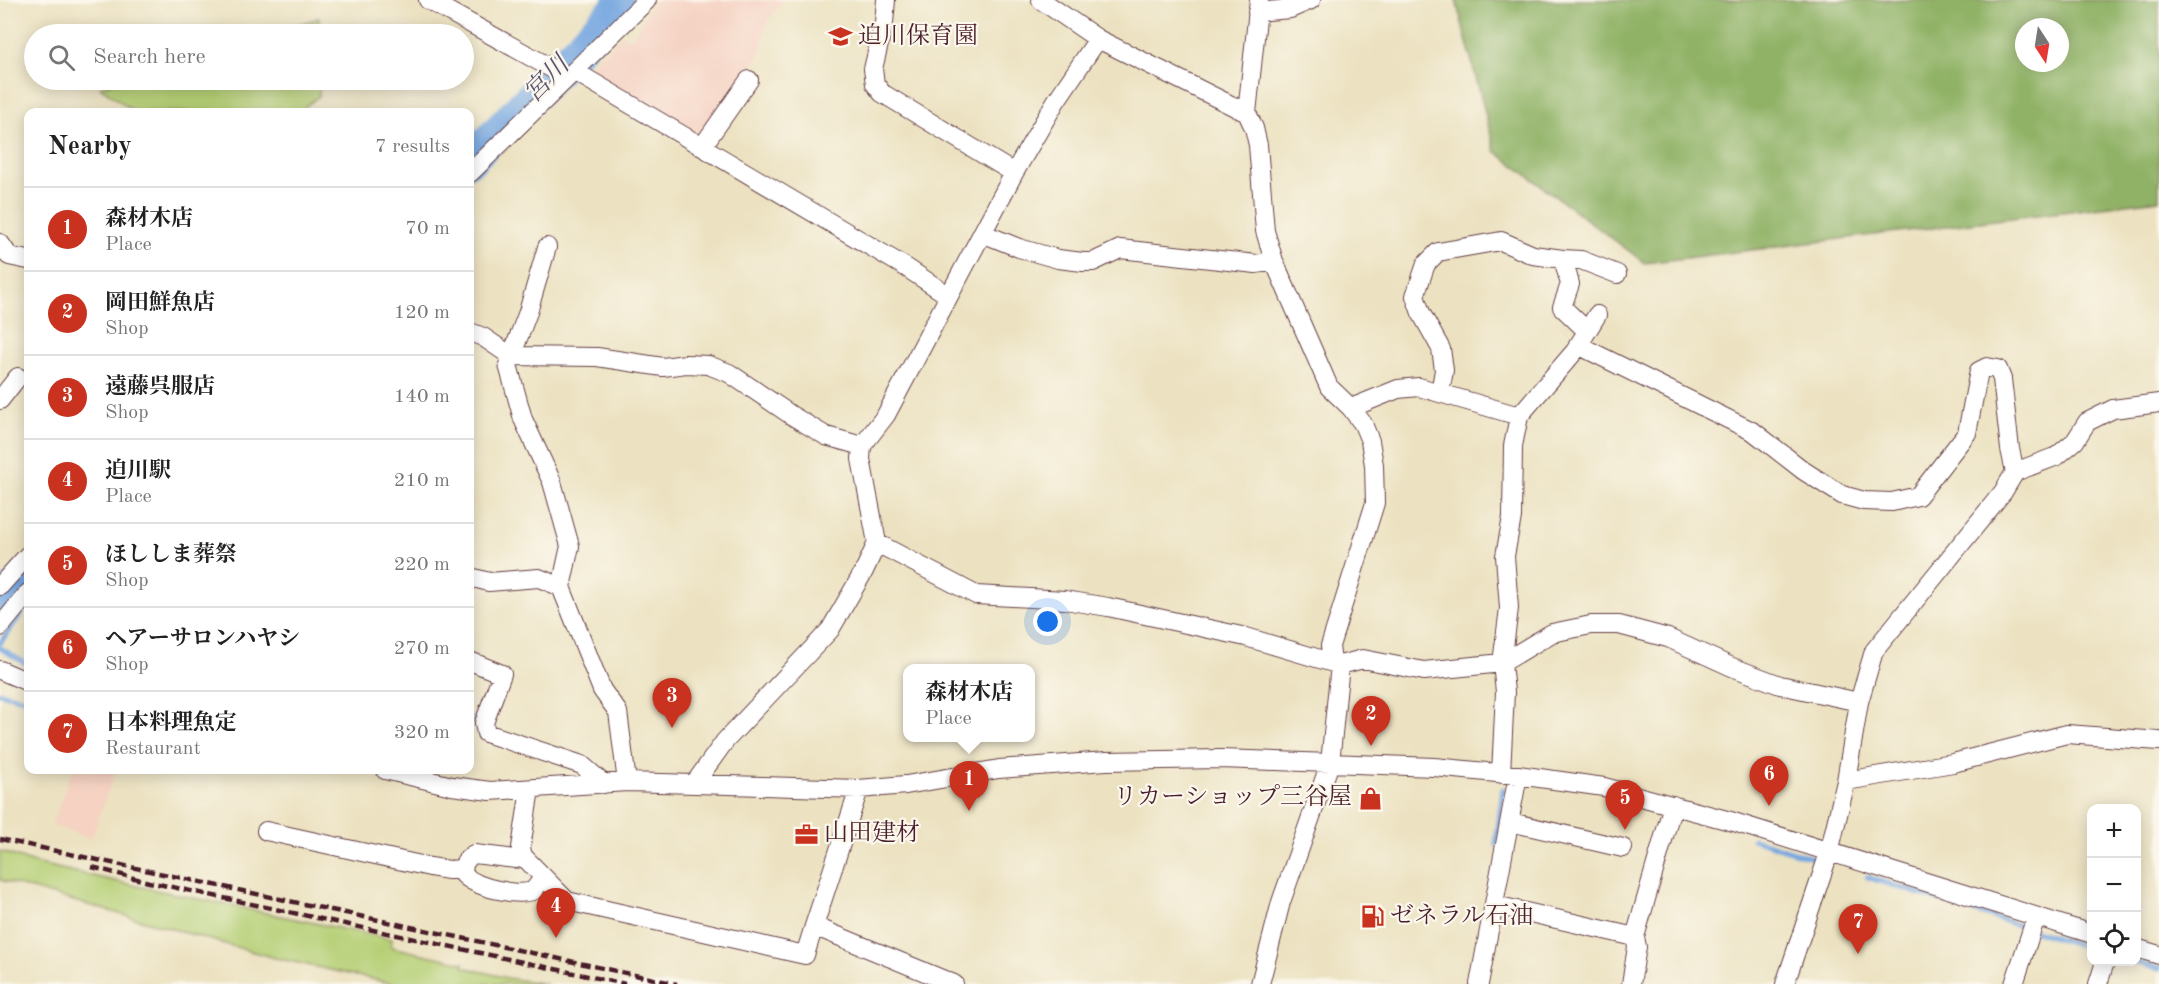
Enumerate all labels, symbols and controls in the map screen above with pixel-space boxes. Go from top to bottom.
north arrow [2015,18,2069,72]
place label: 迫川保育園 [858,22,978,49]
search box [24,24,474,90]
school or university icon: 迫川保育園 [827,24,853,50]
icon: search [45,41,78,74]
text: Search here [93,46,206,68]
water label: 宮川 [518,49,576,108]
text: Nearby [48,134,132,160]
text: 7 results [375,137,450,157]
text: 森材木店 [105,208,193,230]
text: 1 [62,219,73,239]
text: 70 m [405,219,450,239]
text: Place [105,235,152,255]
text: 岡田鮮魚店 [105,292,215,314]
text: 2 [62,303,73,323]
text: 120 m [394,303,450,323]
text: Shop [105,319,149,339]
text: 遠藤呉服店 [105,376,215,398]
text: 3 [62,387,73,407]
text: 140 m [394,387,450,407]
text: Shop [105,403,149,423]
text: 迫川駅 [105,460,171,482]
text: 4 [62,471,73,491]
text: 210 m [394,471,450,491]
text: Place [105,487,152,507]
text: ほししま葬祭 [105,544,237,566]
text: 5 [62,555,73,575]
text: 220 m [394,555,450,575]
text: Shop [105,571,149,591]
your location [1033,607,1062,636]
text: ヘアーサロンハヤシ [105,628,300,650]
text: 6 [62,639,73,659]
text: 270 m [394,639,450,659]
text: Shop [105,655,149,675]
popup [903,664,1035,742]
pin: 3 [652,678,692,728]
text: 森材木店 [925,682,1013,704]
pin: 2 [1352,696,1390,746]
text: Place [925,709,972,729]
text: 日本料理魚定 [105,712,237,734]
text: 7 [62,723,73,743]
text: 320 m [394,723,450,743]
text: Restaurant [105,739,201,759]
pin: 6 [1750,756,1788,806]
pin: 1 [950,762,988,811]
pin: 5 [1606,780,1644,830]
place label: リカーショップ三谷屋 [1113,784,1352,810]
shop icon: リカーショップ三谷屋 [1357,785,1383,811]
map controls [2087,804,2141,966]
button: + [2087,804,2141,858]
place label: 山田建材 [824,819,920,846]
office icon: 山田建材 [793,821,819,847]
button: − [2087,858,2141,912]
pin: 4 [536,888,576,938]
place label: ゼネラル石油 [1390,903,1533,929]
fuel station icon: ゼネラル石油 [1359,904,1385,930]
pin: 7 [1838,904,1878,954]
button: locate [2087,912,2141,966]

